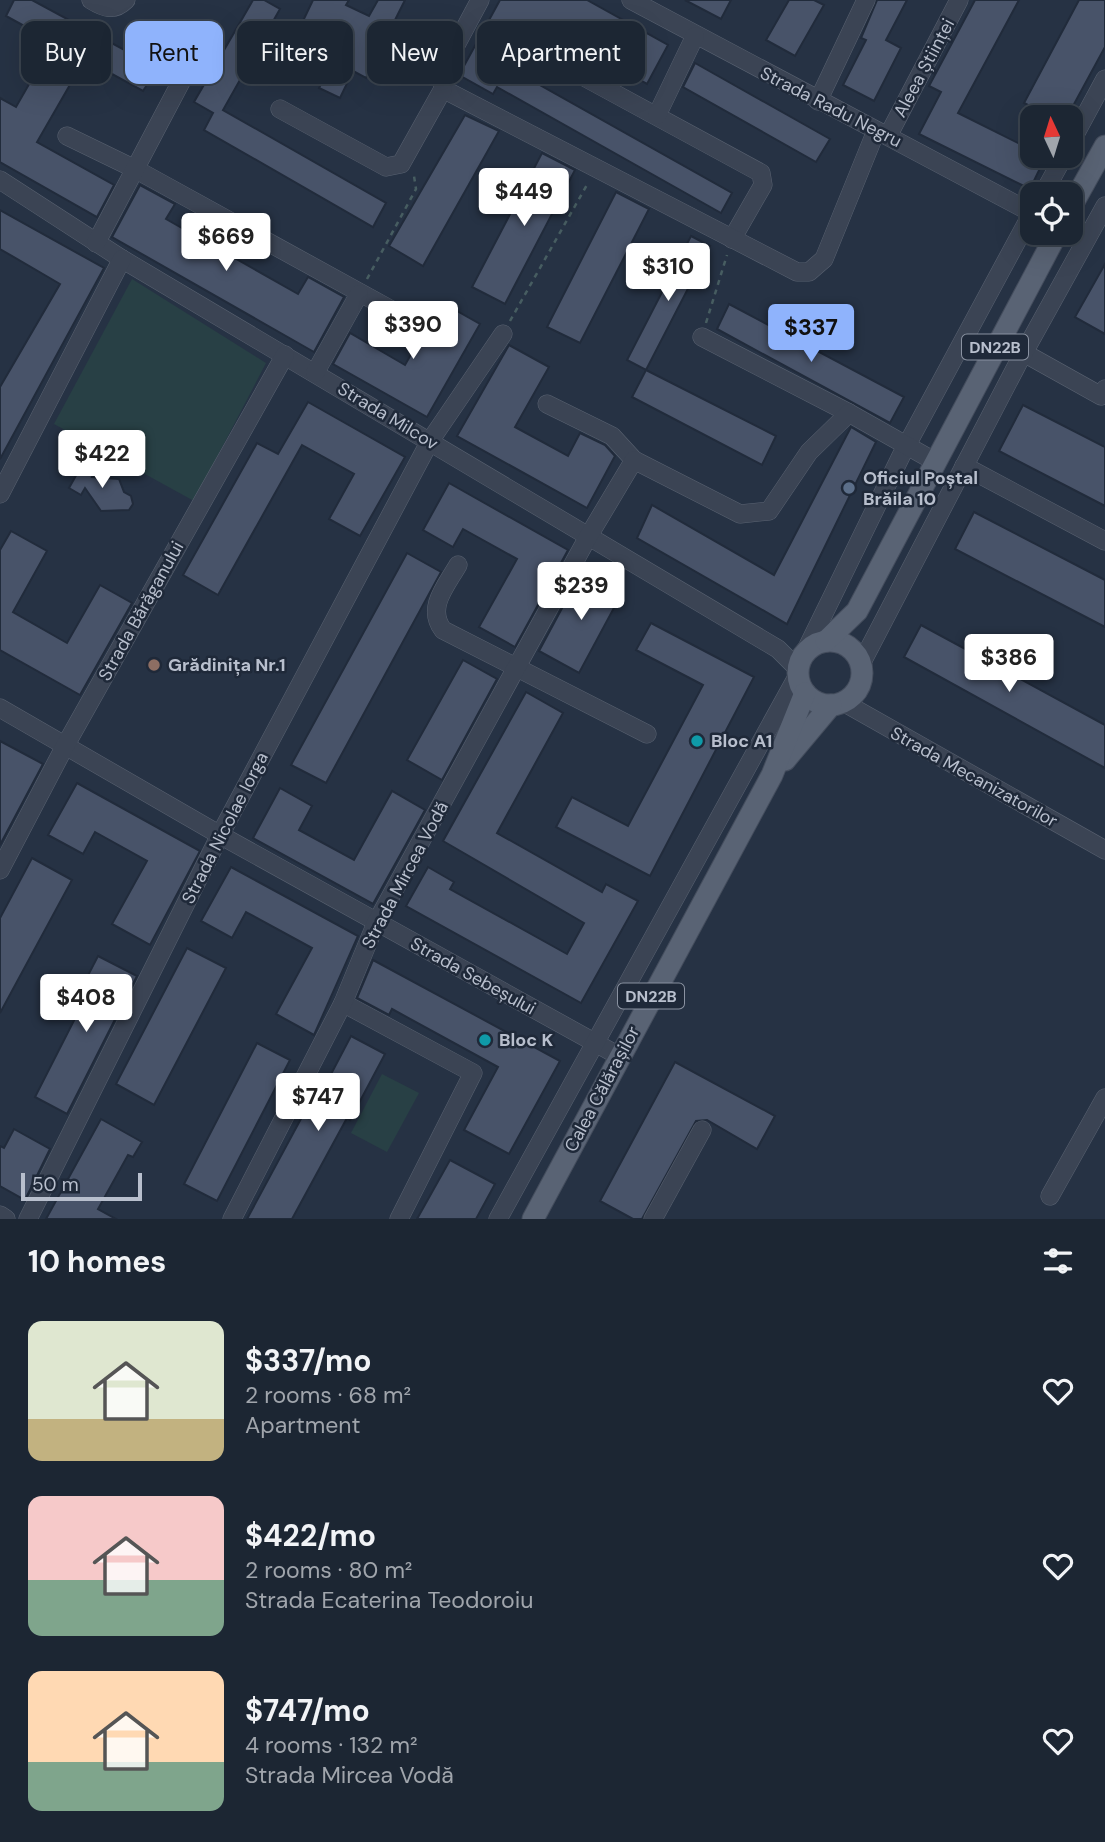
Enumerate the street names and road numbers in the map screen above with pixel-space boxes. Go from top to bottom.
street label: Aleea Științei [888,14,960,122]
street label: Strada Radu Negru [756,61,906,153]
road number: DN22B [962,334,1028,360]
street label: Strada Milcov [333,377,443,456]
street label: Strada Bărăganului [93,537,189,685]
street label: Strada Mecanizatorilor [886,721,1062,833]
street label: Strada Nicolae Iorga [176,748,274,908]
street label: Strada Mircea Vodă [356,797,454,953]
street label: Strada Sebeșului [406,932,540,1020]
road number: DN22B [618,984,684,1008]
street label: Calea Călărașilor [559,1022,645,1156]

